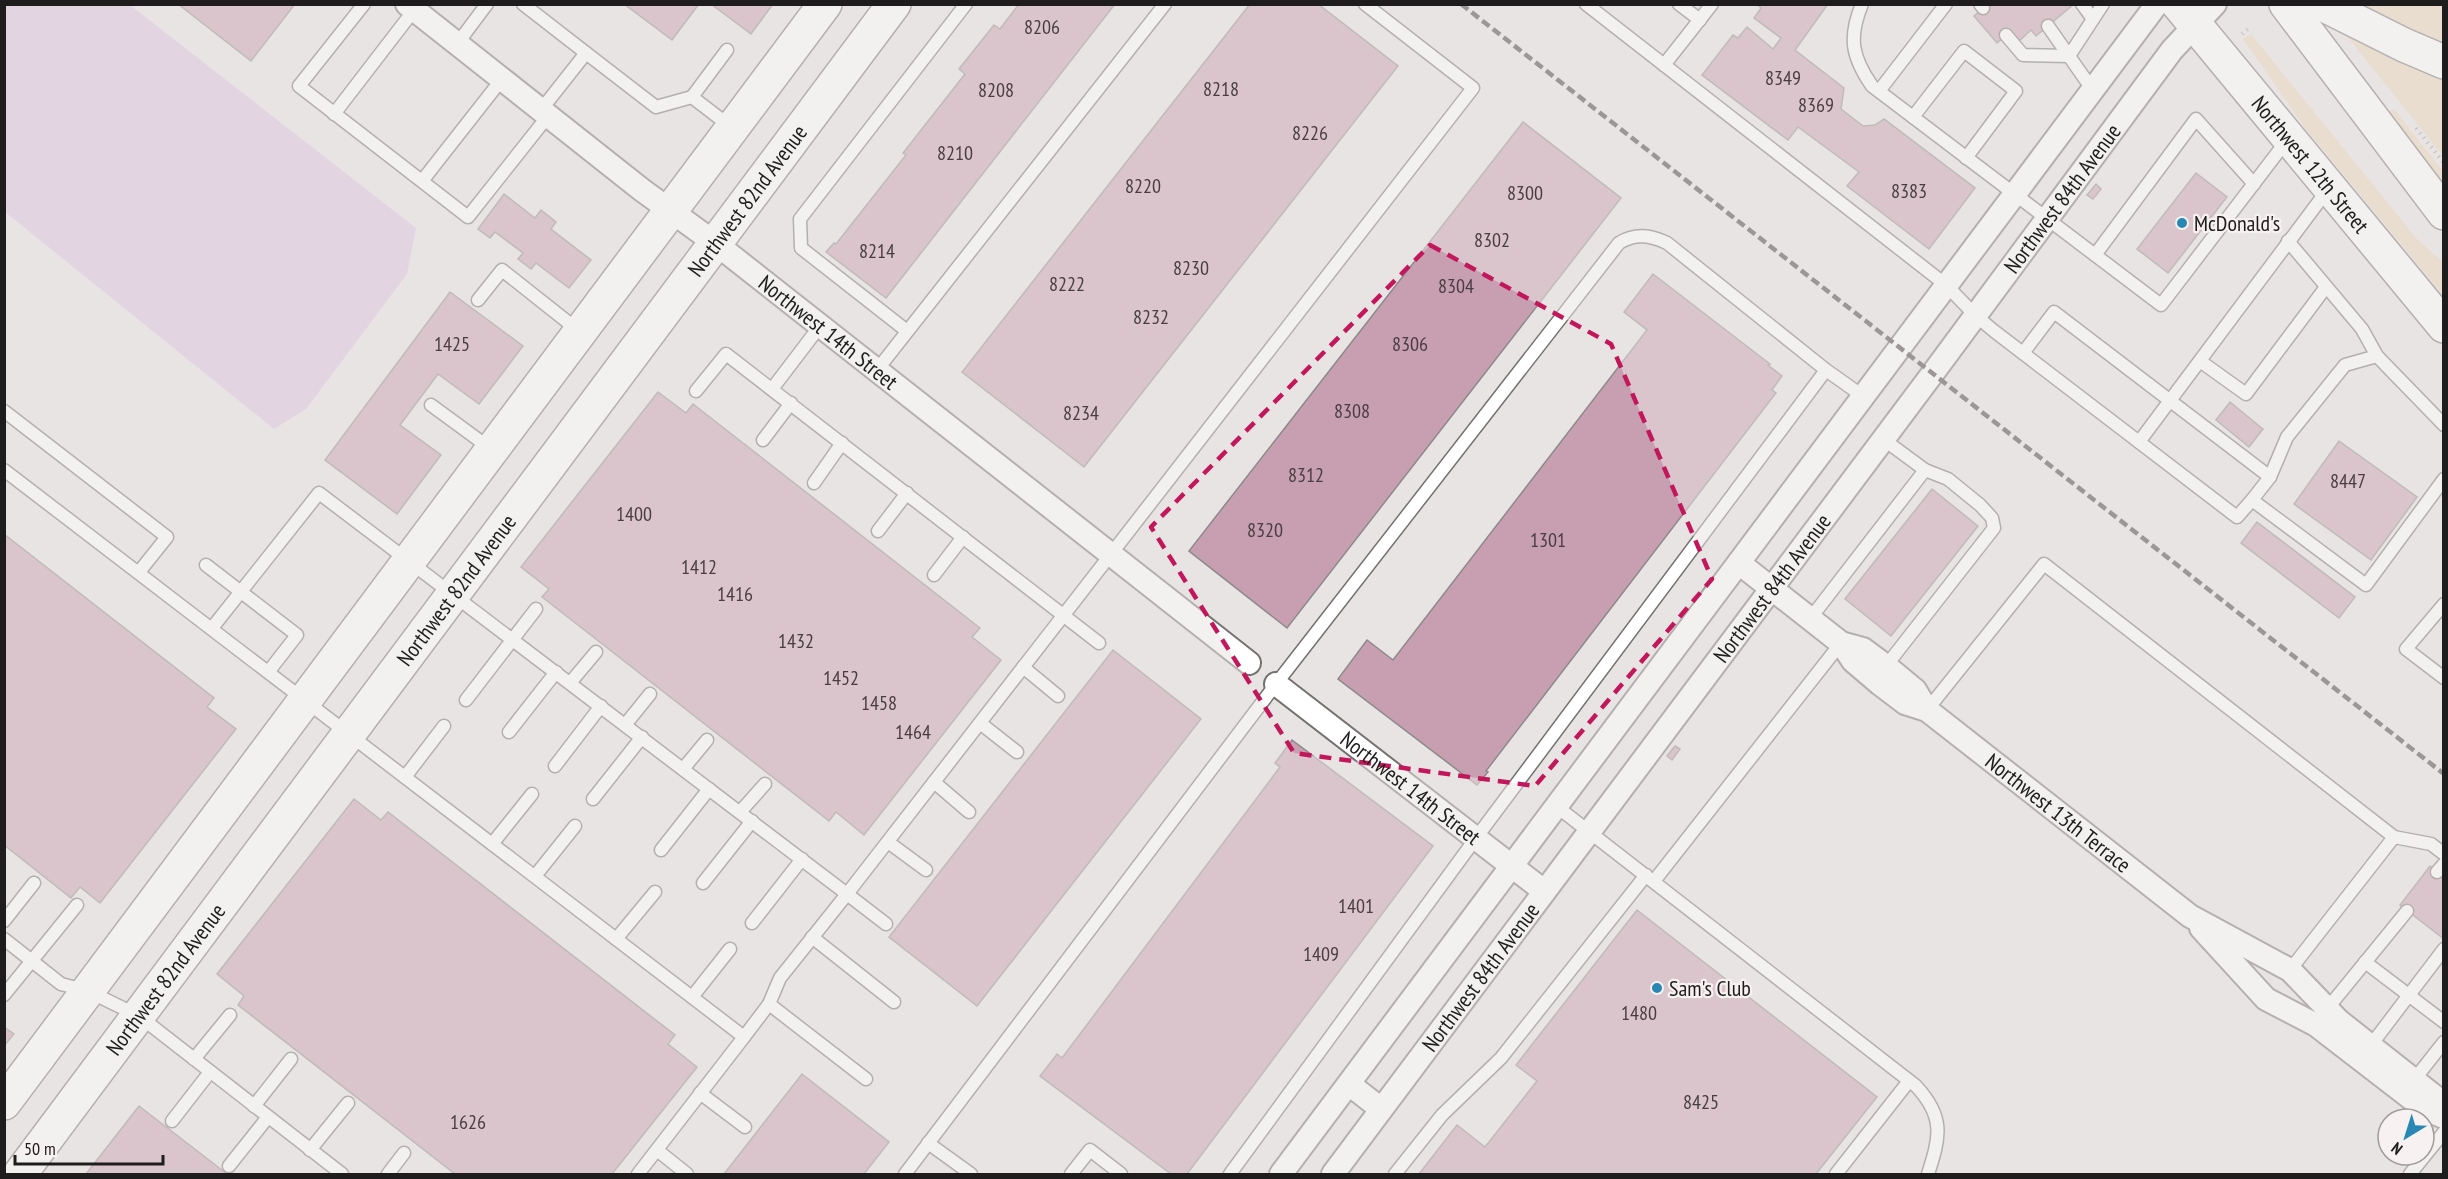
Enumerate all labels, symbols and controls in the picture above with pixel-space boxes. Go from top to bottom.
house number: 8206 [1024,14,1060,40]
house number: 8349 [1765,65,1801,91]
house number: 8218 [1203,76,1239,102]
house number: 8208 [978,77,1014,103]
street label: Northwest 12th Street [2246,90,2375,239]
house number: 8369 [1798,92,1834,118]
street label: Northwest 84th Avenue [1998,118,2127,279]
street label: Northwest 82nd Avenue [681,119,813,282]
house number: 8226 [1292,120,1328,146]
house number: 8210 [937,140,973,166]
house number: 8220 [1125,173,1161,199]
house number: 8383 [1891,178,1927,204]
house number: 8300 [1507,180,1543,206]
place label: McDonald's [2194,209,2280,237]
marker: McDonald's [2175,216,2189,230]
house number: 8302 [1474,227,1510,253]
house number: 8214 [859,238,895,264]
house number: 8230 [1173,255,1209,281]
street label: Northwest 14th Street [753,269,904,395]
house number: 8222 [1049,271,1085,297]
house number: 8304 [1438,273,1474,299]
house number: 8232 [1133,304,1169,330]
house number: 1425 [434,331,470,357]
house number: 8306 [1392,331,1428,357]
house number: 8308 [1334,398,1370,424]
house number: 8234 [1063,400,1099,426]
house number: 8312 [1288,462,1324,488]
house number: 8447 [2330,468,2366,494]
house number: 1400 [616,501,652,527]
street label: Northwest 82nd Avenue [390,508,522,671]
street label: Northwest 84th Avenue [1707,508,1837,668]
house number: 8320 [1247,517,1283,543]
house number: 1301 [1530,527,1566,553]
house number: 1412 [681,554,717,580]
house number: 1416 [717,581,753,607]
house number: 1432 [778,628,814,654]
house number: 1452 [823,665,859,691]
house number: 1458 [861,690,897,716]
house number: 1464 [895,719,931,745]
street label: Northwest 14th Street [1335,725,1486,851]
street label: Northwest 13th Terrace [1980,747,2137,879]
house number: 1401 [1338,893,1374,919]
street label: Northwest 84th Avenue [1416,897,1545,1057]
street label: Northwest 82nd Avenue [100,898,231,1061]
house number: 1409 [1303,941,1339,967]
place label: Sam's Club [1669,974,1751,1002]
marker: Sam's Club [1650,981,1664,995]
house number: 1480 [1621,1000,1657,1026]
house number: 8425 [1683,1089,1719,1115]
north arrow [2376,1107,2436,1167]
house number: 1626 [450,1109,486,1135]
scale bar [15,1128,164,1166]
text: 50 m [24,1137,56,1160]
text: N [2387,1138,2406,1159]

